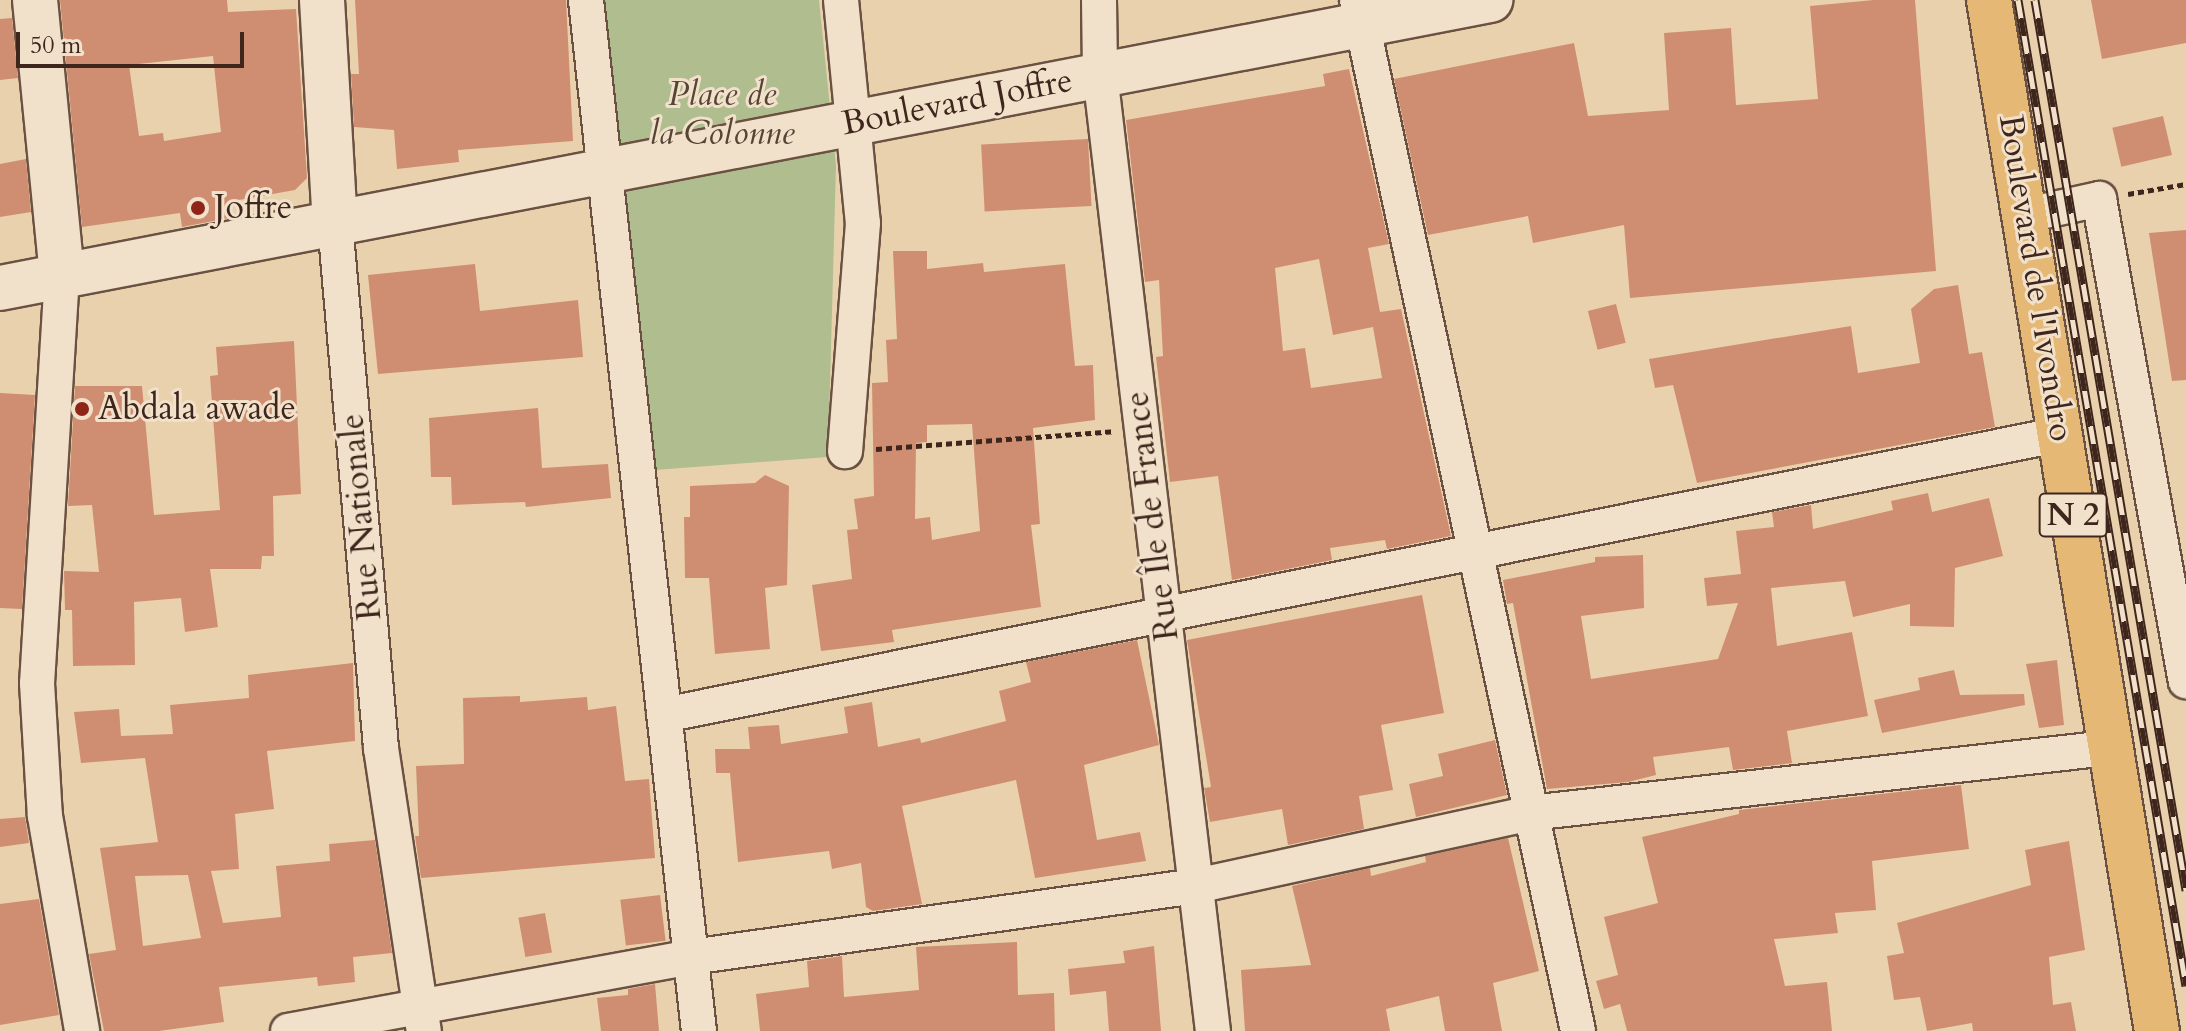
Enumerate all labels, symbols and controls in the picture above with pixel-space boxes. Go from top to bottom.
scale bar [20,16,248,66]
text: 50 m [30,29,81,62]
street label: Boulevard Joffre [838,60,1076,144]
park label: Place de la Colonne [650,74,794,154]
street label: Boulevard de l'Ivondro [1990,112,2082,444]
place label: Joffre [214,188,292,228]
marker: Joffre [189,199,207,217]
place label: Abdala awade [98,389,296,429]
street label: Rue Île de France [1116,389,1188,643]
marker: Abdala awade [73,400,91,418]
street label: Rue Nationale [332,412,390,622]
road number: N 2 [2037,487,2109,543]

